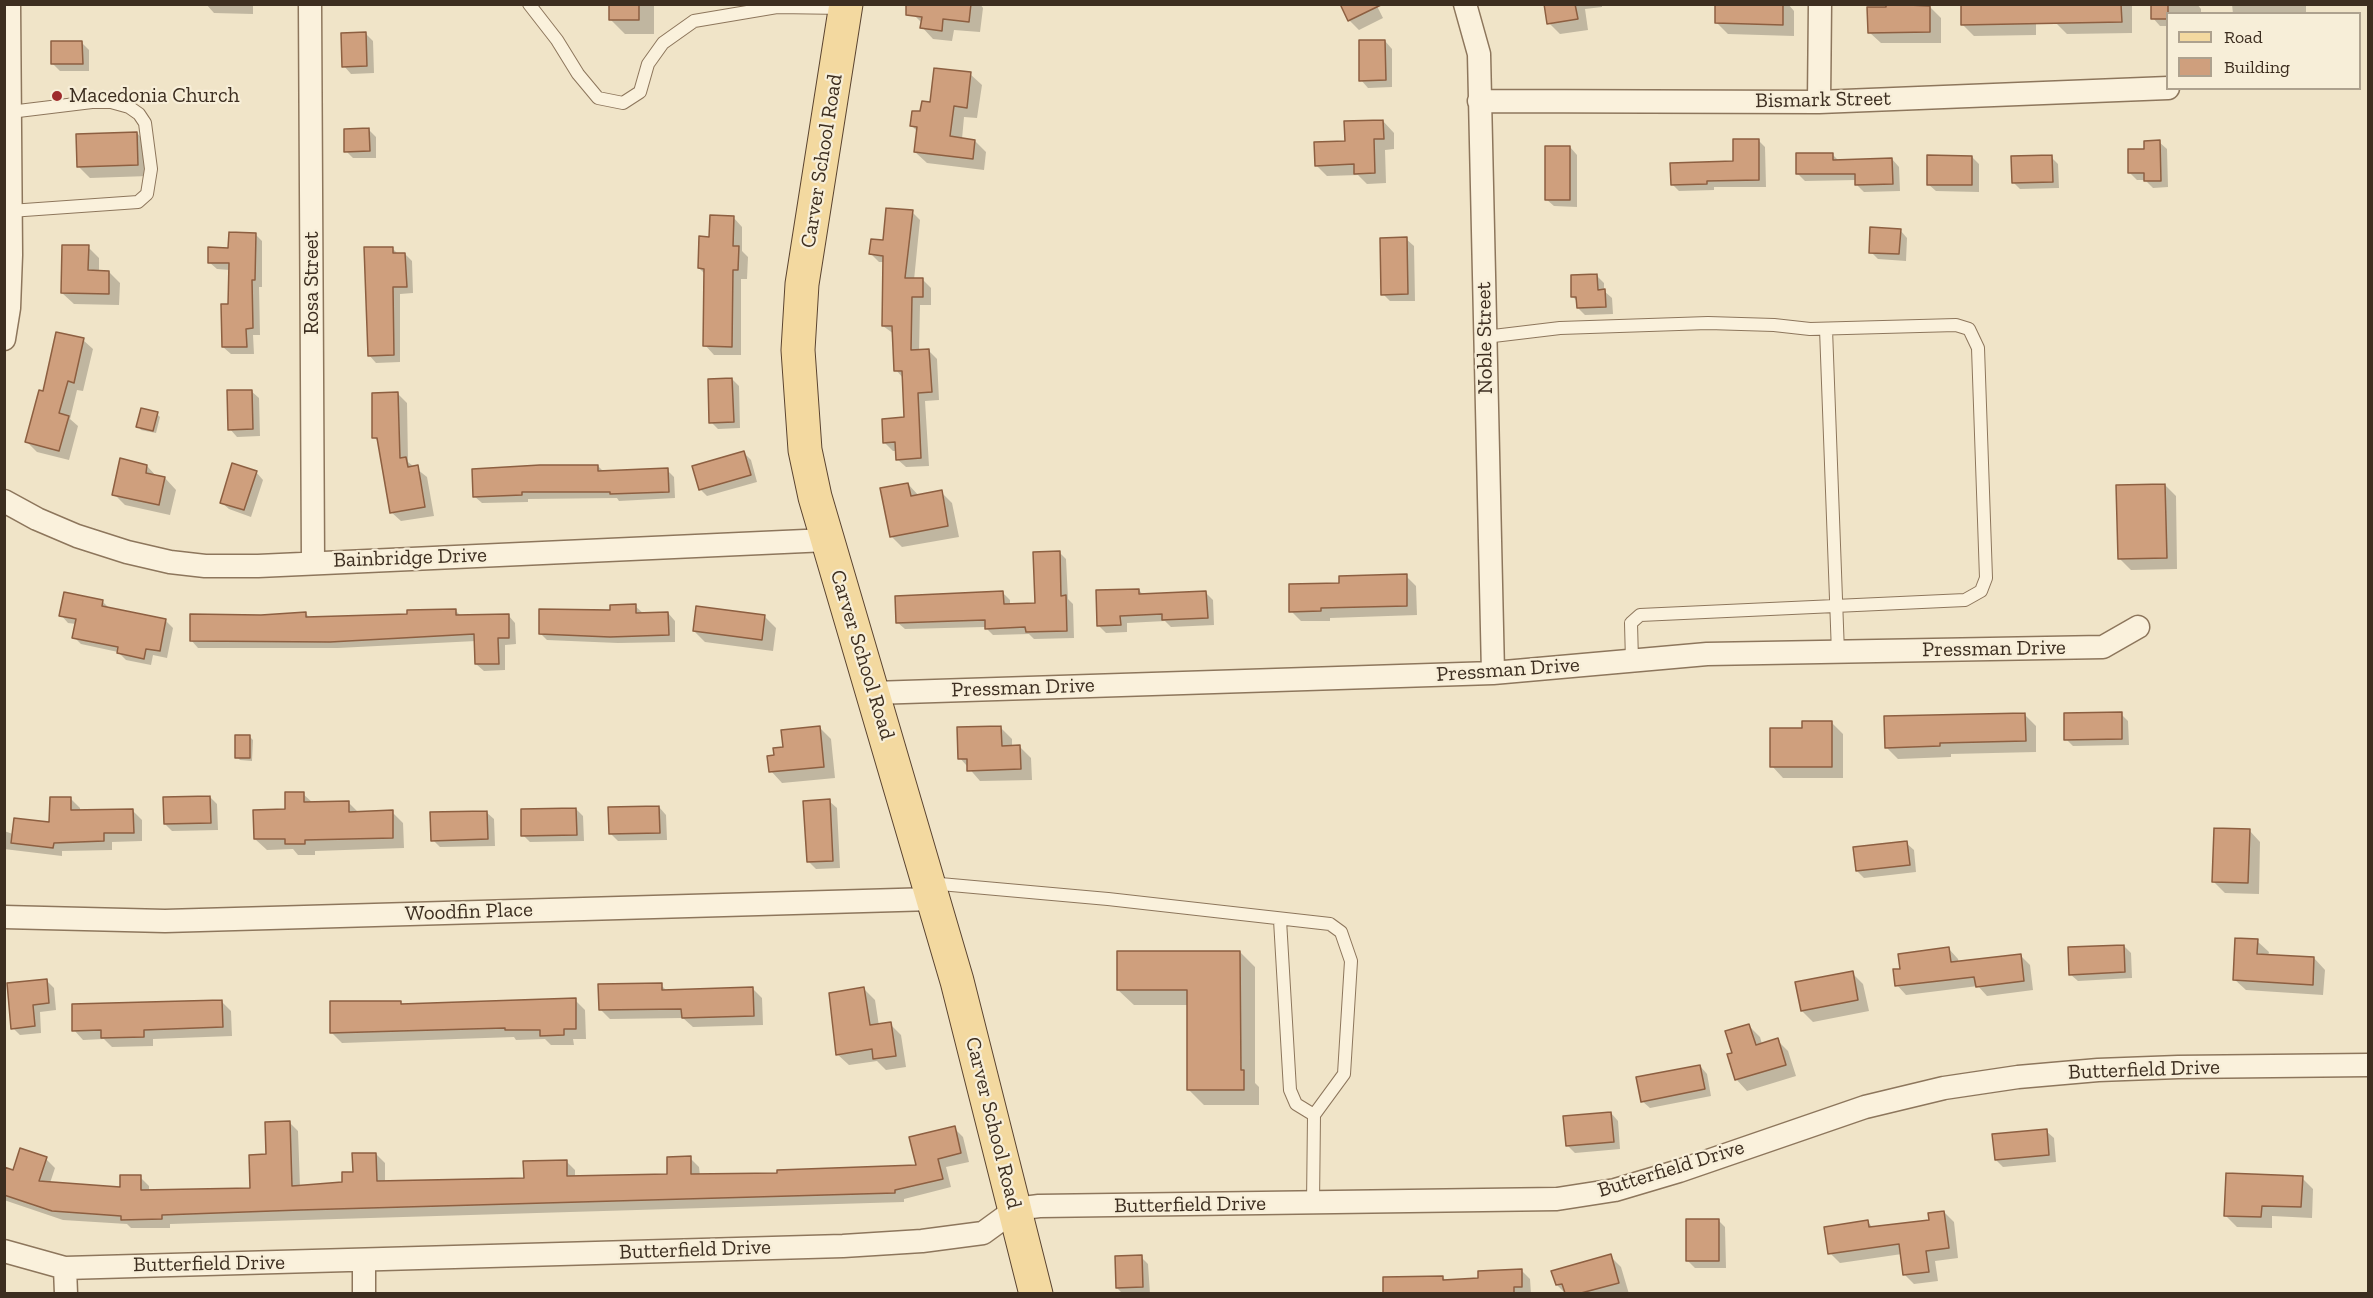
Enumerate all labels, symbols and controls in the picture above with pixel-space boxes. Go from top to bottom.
legend [2166,12,2361,90]
text: Road [2224,26,2263,48]
text: Building [2224,56,2290,78]
street label: Carver School Road [796,72,848,250]
place label: Macedonia Church [69,83,240,109]
street label: Bismark Street [1755,86,1891,114]
marker: Macedonia Church [50,89,64,103]
street label: Rosa Street [299,232,325,334]
street label: Noble Street [1471,281,1499,395]
street label: Bainbridge Drive [333,543,487,573]
street label: Carver School Road [824,567,900,743]
street label: Pressman Drive [1922,635,2066,663]
street label: Pressman Drive [1435,652,1581,688]
street label: Pressman Drive [951,673,1095,703]
street label: Woodfin Place [405,897,533,927]
street label: Carver School Road [959,1035,1027,1211]
street label: Butterfield Drive [2068,1055,2220,1085]
street label: Butterfield Drive [1595,1135,1747,1203]
street label: Butterfield Drive [1114,1191,1266,1219]
street label: Butterfield Drive [619,1235,771,1265]
street label: Butterfield Drive [133,1250,285,1278]

